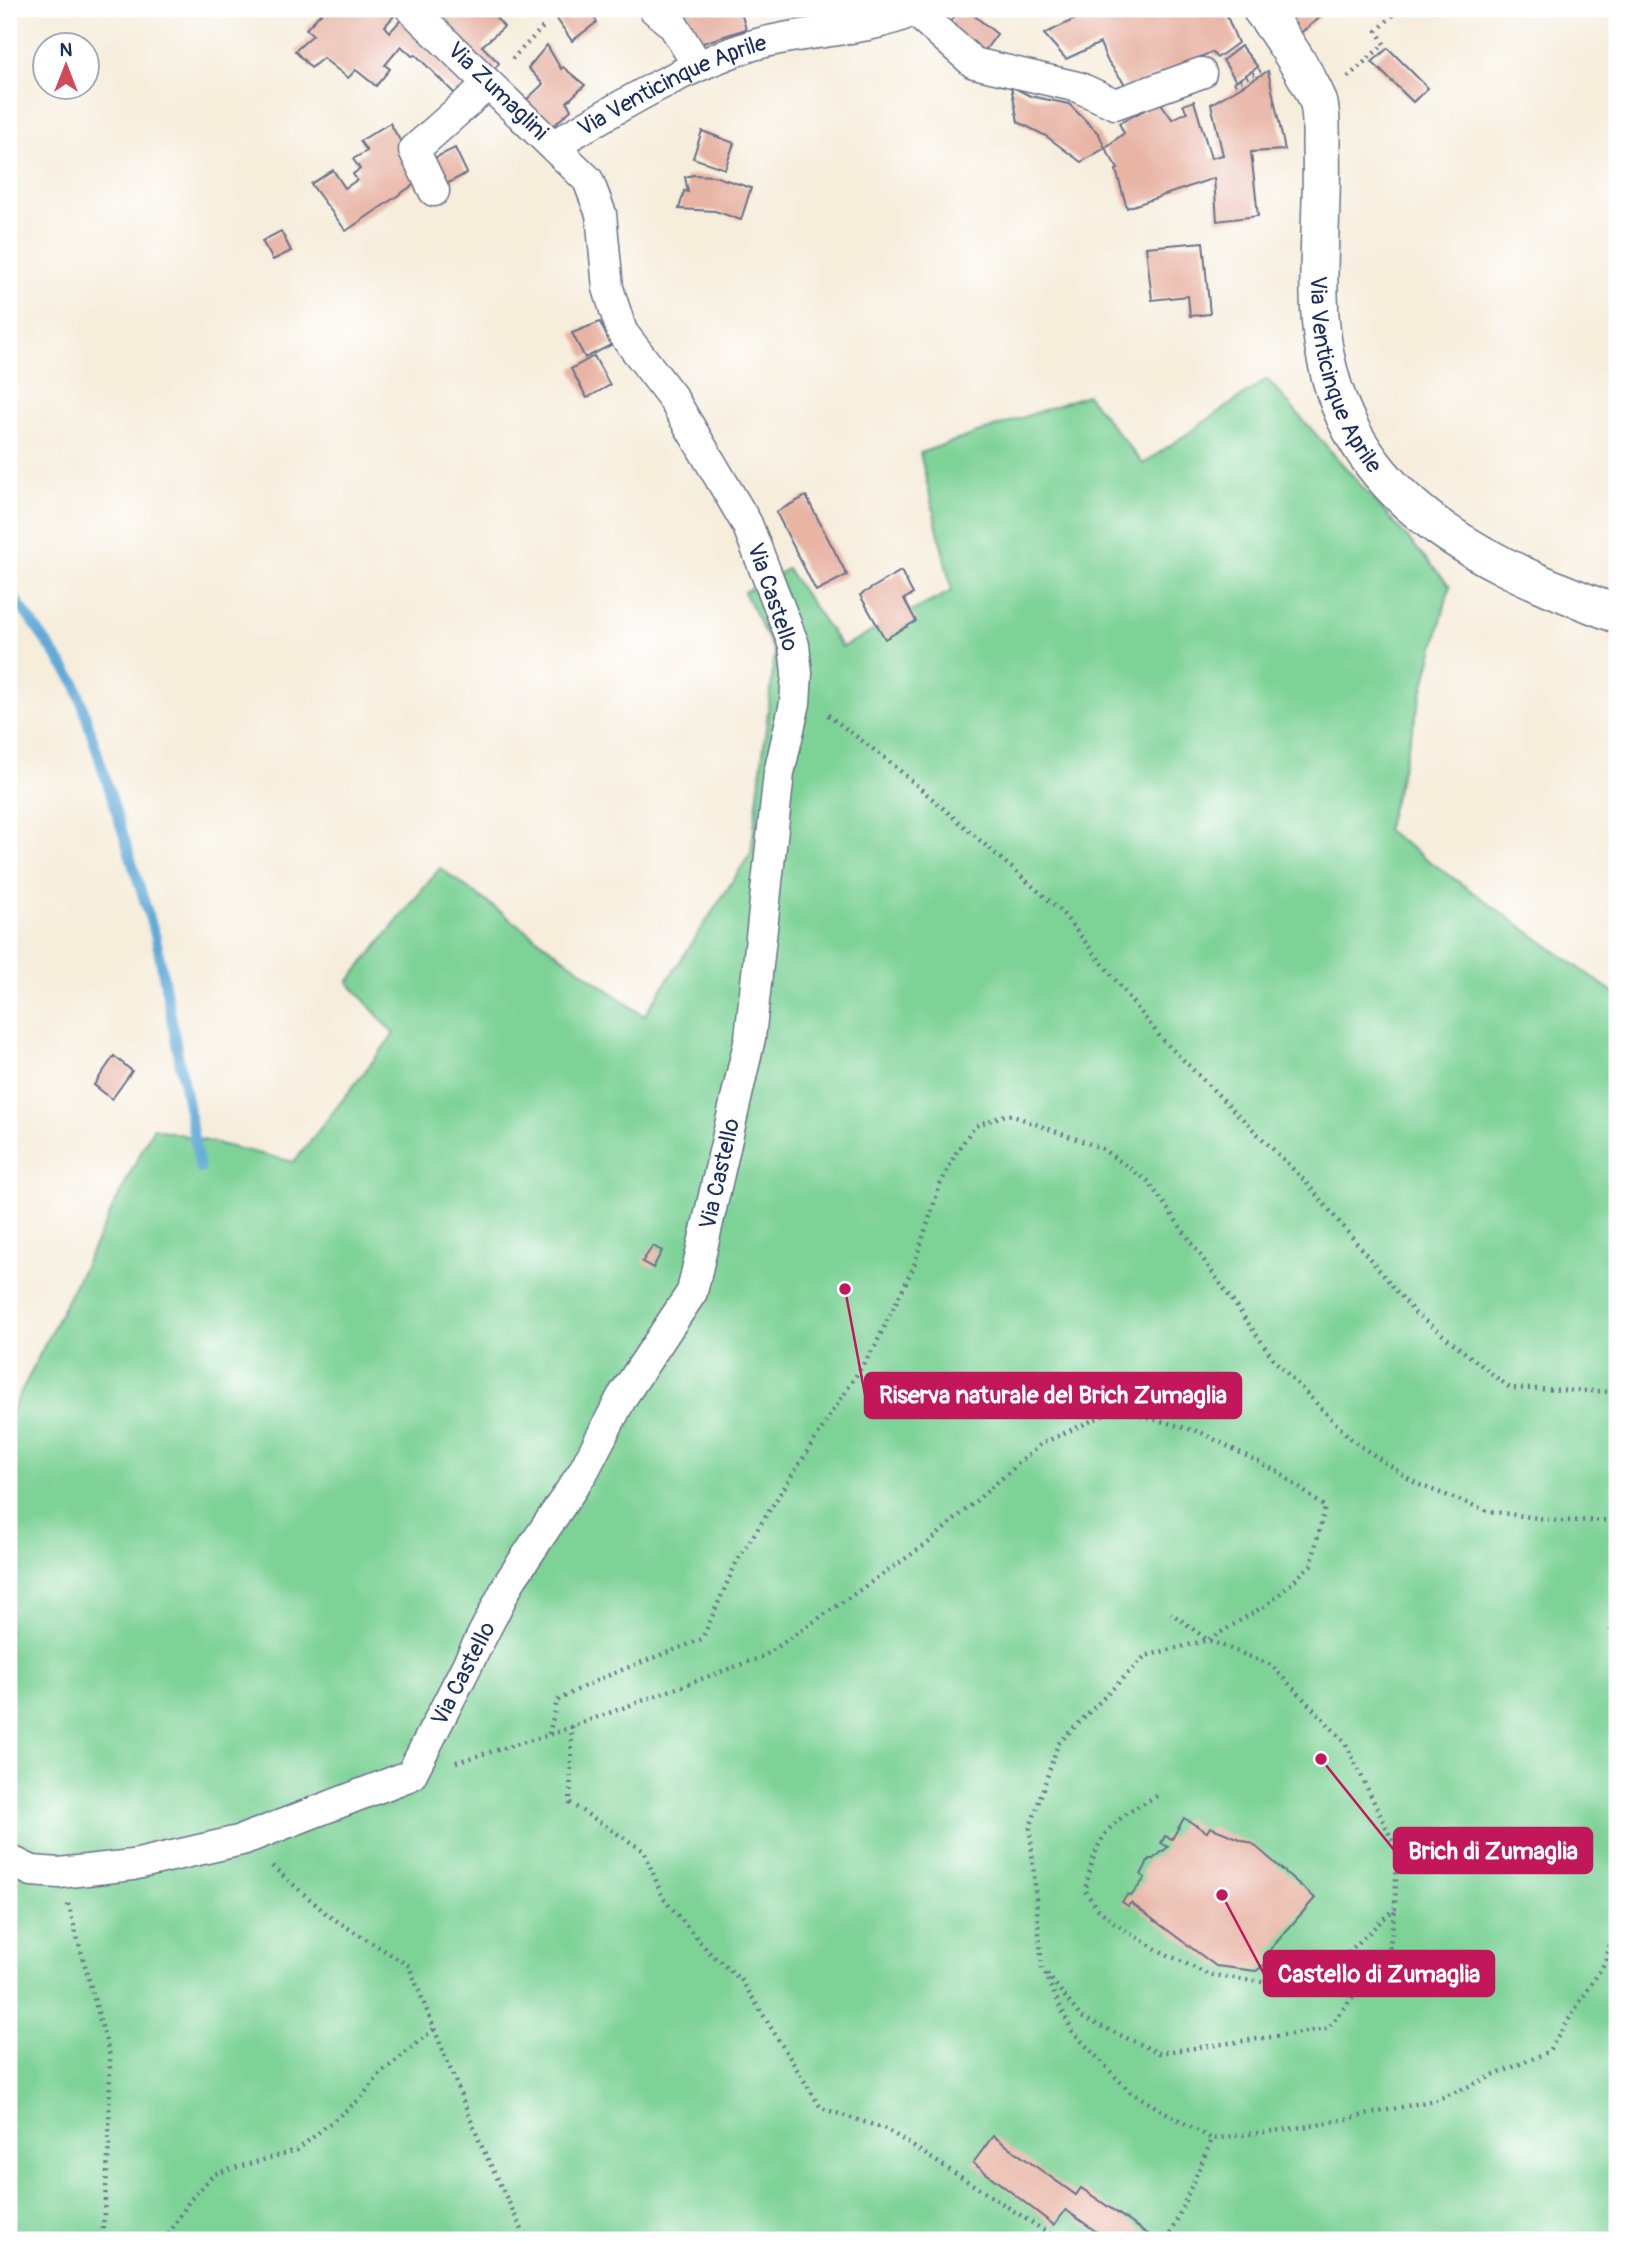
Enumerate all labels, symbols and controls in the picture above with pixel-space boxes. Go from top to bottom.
street label: Via Venticinque Aprile [572,27,770,142]
north arrow [32,32,102,102]
street label: Via Zumaglini [441,36,555,146]
text: N [60,38,73,62]
street label: Via Venticinque Aprile [1304,276,1389,479]
street label: Via Castello [741,539,805,655]
street label: Via Castello [692,1115,746,1232]
callout: Riserva naturale del Brich Zumaglia [865,1373,1241,1418]
text: Riserva naturale del Brich Zumaglia [879,1381,1227,1410]
street label: Via Castello [424,1617,501,1730]
callout: Brich di Zumaglia [1394,1828,1592,1873]
text: Brich di Zumaglia [1408,1837,1578,1866]
callout: Castello di Zumaglia [1264,1951,1494,1996]
text: Castello di Zumaglia [1278,1960,1480,1989]

